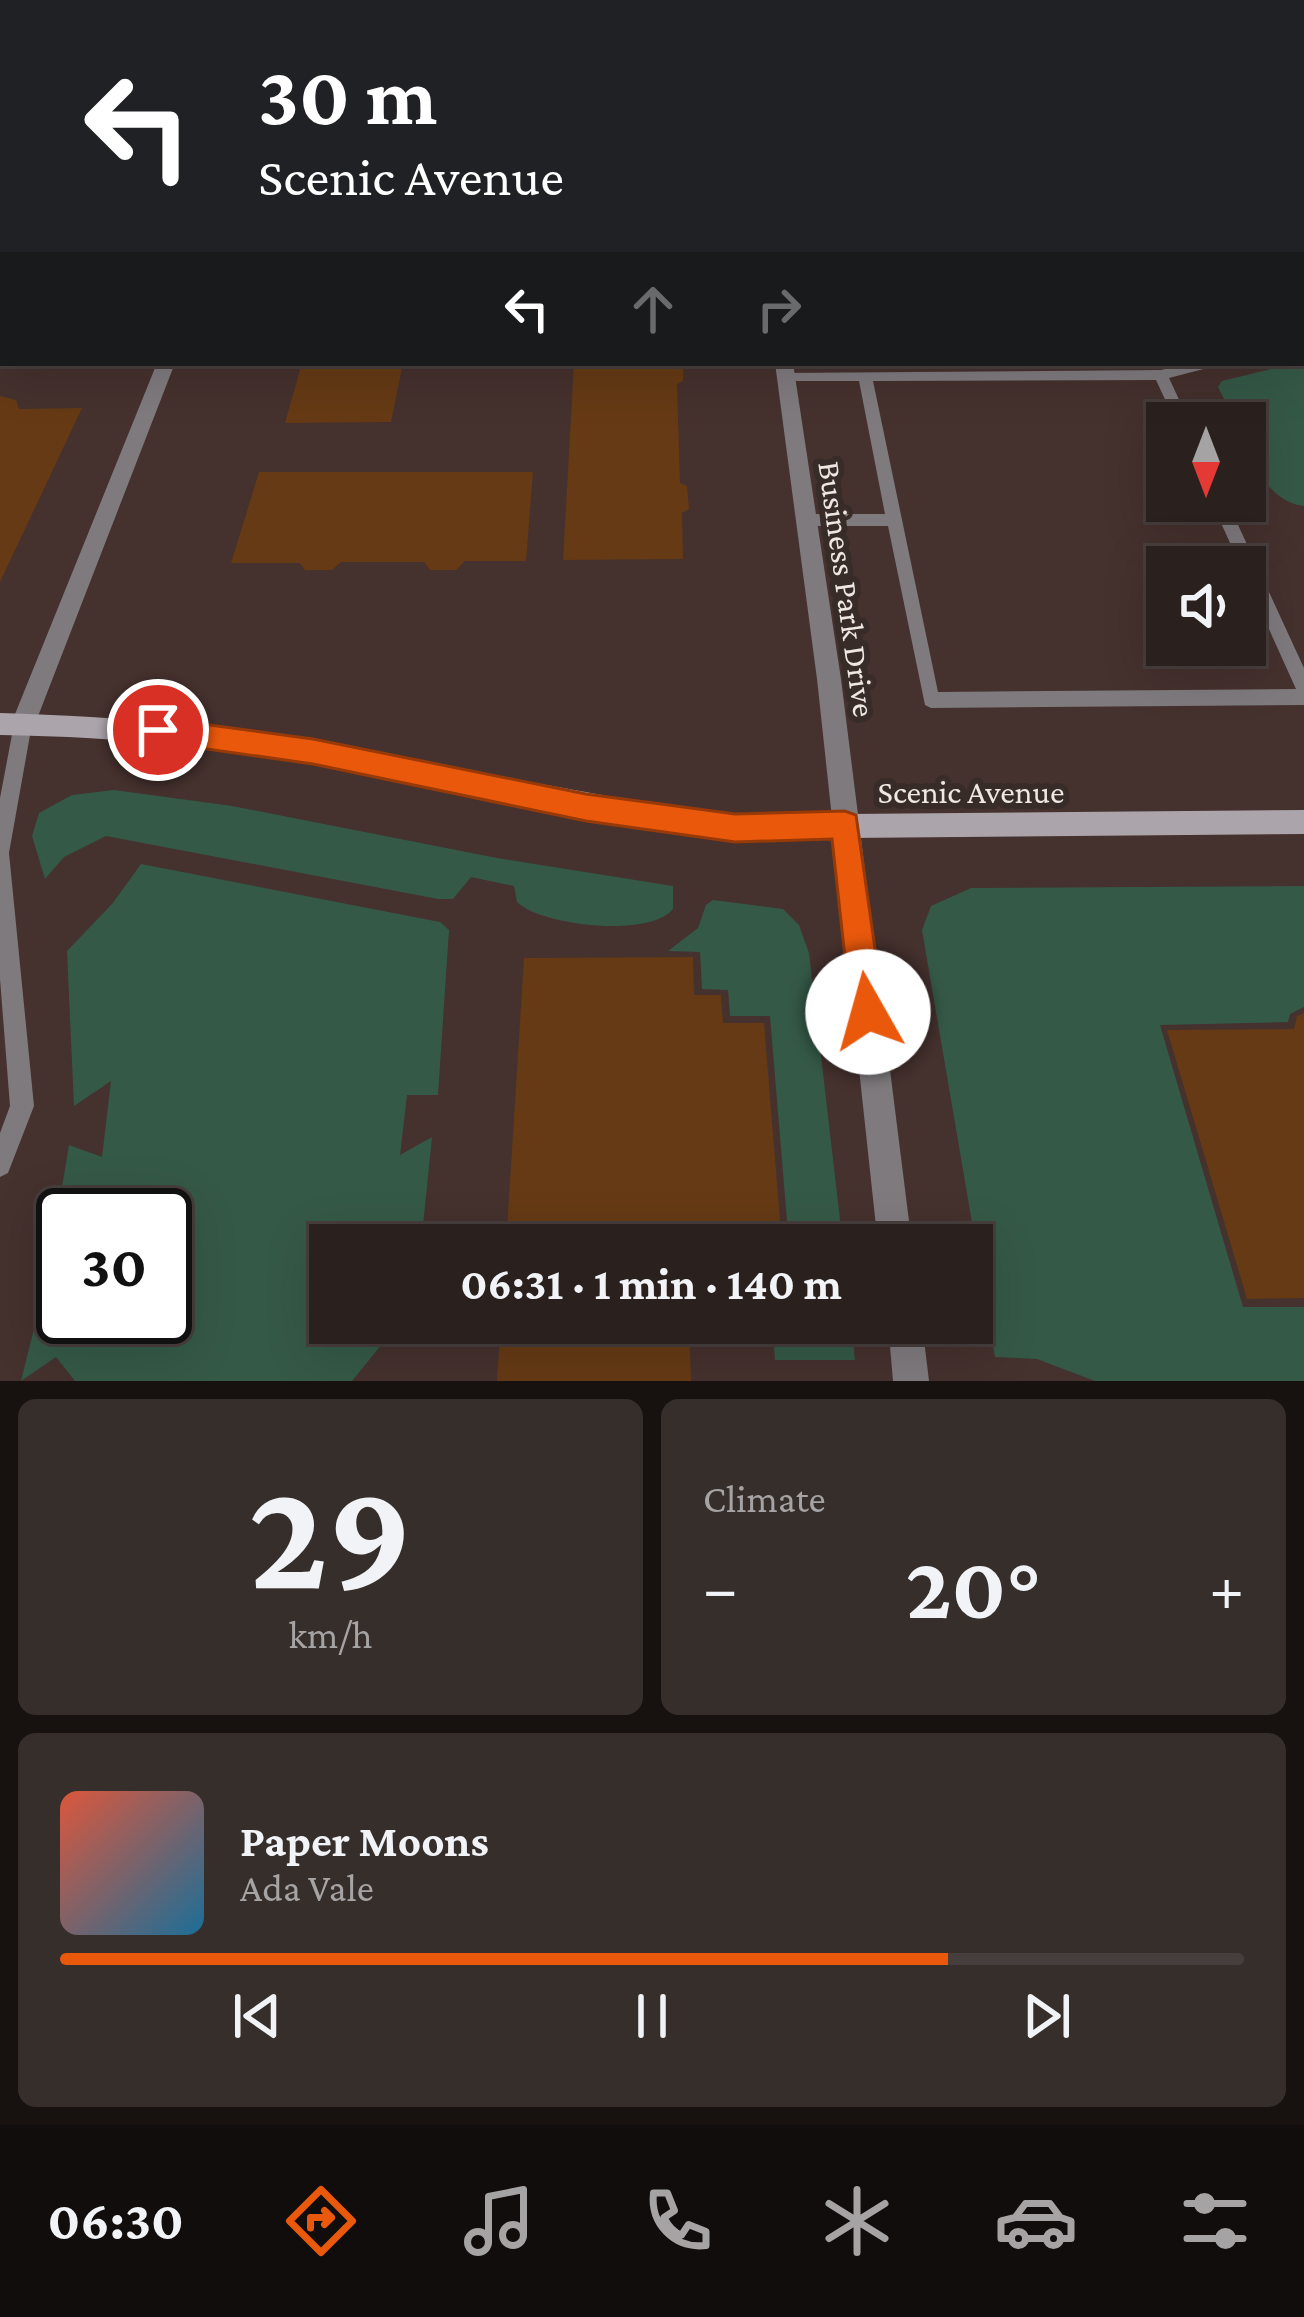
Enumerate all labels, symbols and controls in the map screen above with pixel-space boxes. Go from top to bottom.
icon: left [60,48,216,204]
text: 30 m [258,49,437,142]
text: Scenic Avenue [258,147,564,207]
icon: left [494,276,560,342]
icon: ahead [620,276,686,342]
icon: right [746,276,812,342]
north arrow [1146,402,1266,522]
map controls [1146,402,1266,666]
street label: Business Park Drive [811,459,884,719]
button: sound [1146,546,1266,666]
pin [107,679,209,781]
icon: arrive [125,697,191,763]
street label: Scenic Avenue [878,773,1064,810]
position arrow [805,949,931,1075]
speed limit sign: 30 [36,1188,192,1344]
text: 06:31 · 1 min · 140 m [460,1259,842,1309]
text: 29 [249,1448,412,1622]
text: Climate [703,1477,826,1520]
text: 20° [906,1537,1041,1637]
text: − [703,1551,738,1624]
text: + [1209,1551,1244,1624]
text: km/h [288,1613,373,1656]
text: Paper Moons [240,1816,489,1866]
text: Ada Vale [240,1866,374,1909]
icon: previous [224,1983,290,2049]
icon: pause [619,1983,685,2049]
icon: next [1014,1983,1080,2049]
icon: directions [279,2179,363,2263]
icon: music [457,2179,541,2263]
icon: phone [636,2179,720,2263]
icon: climate [815,2179,899,2263]
icon: car [994,2179,1078,2263]
icon: filters [1173,2179,1257,2263]
text: 06:30 [47,2191,184,2251]

